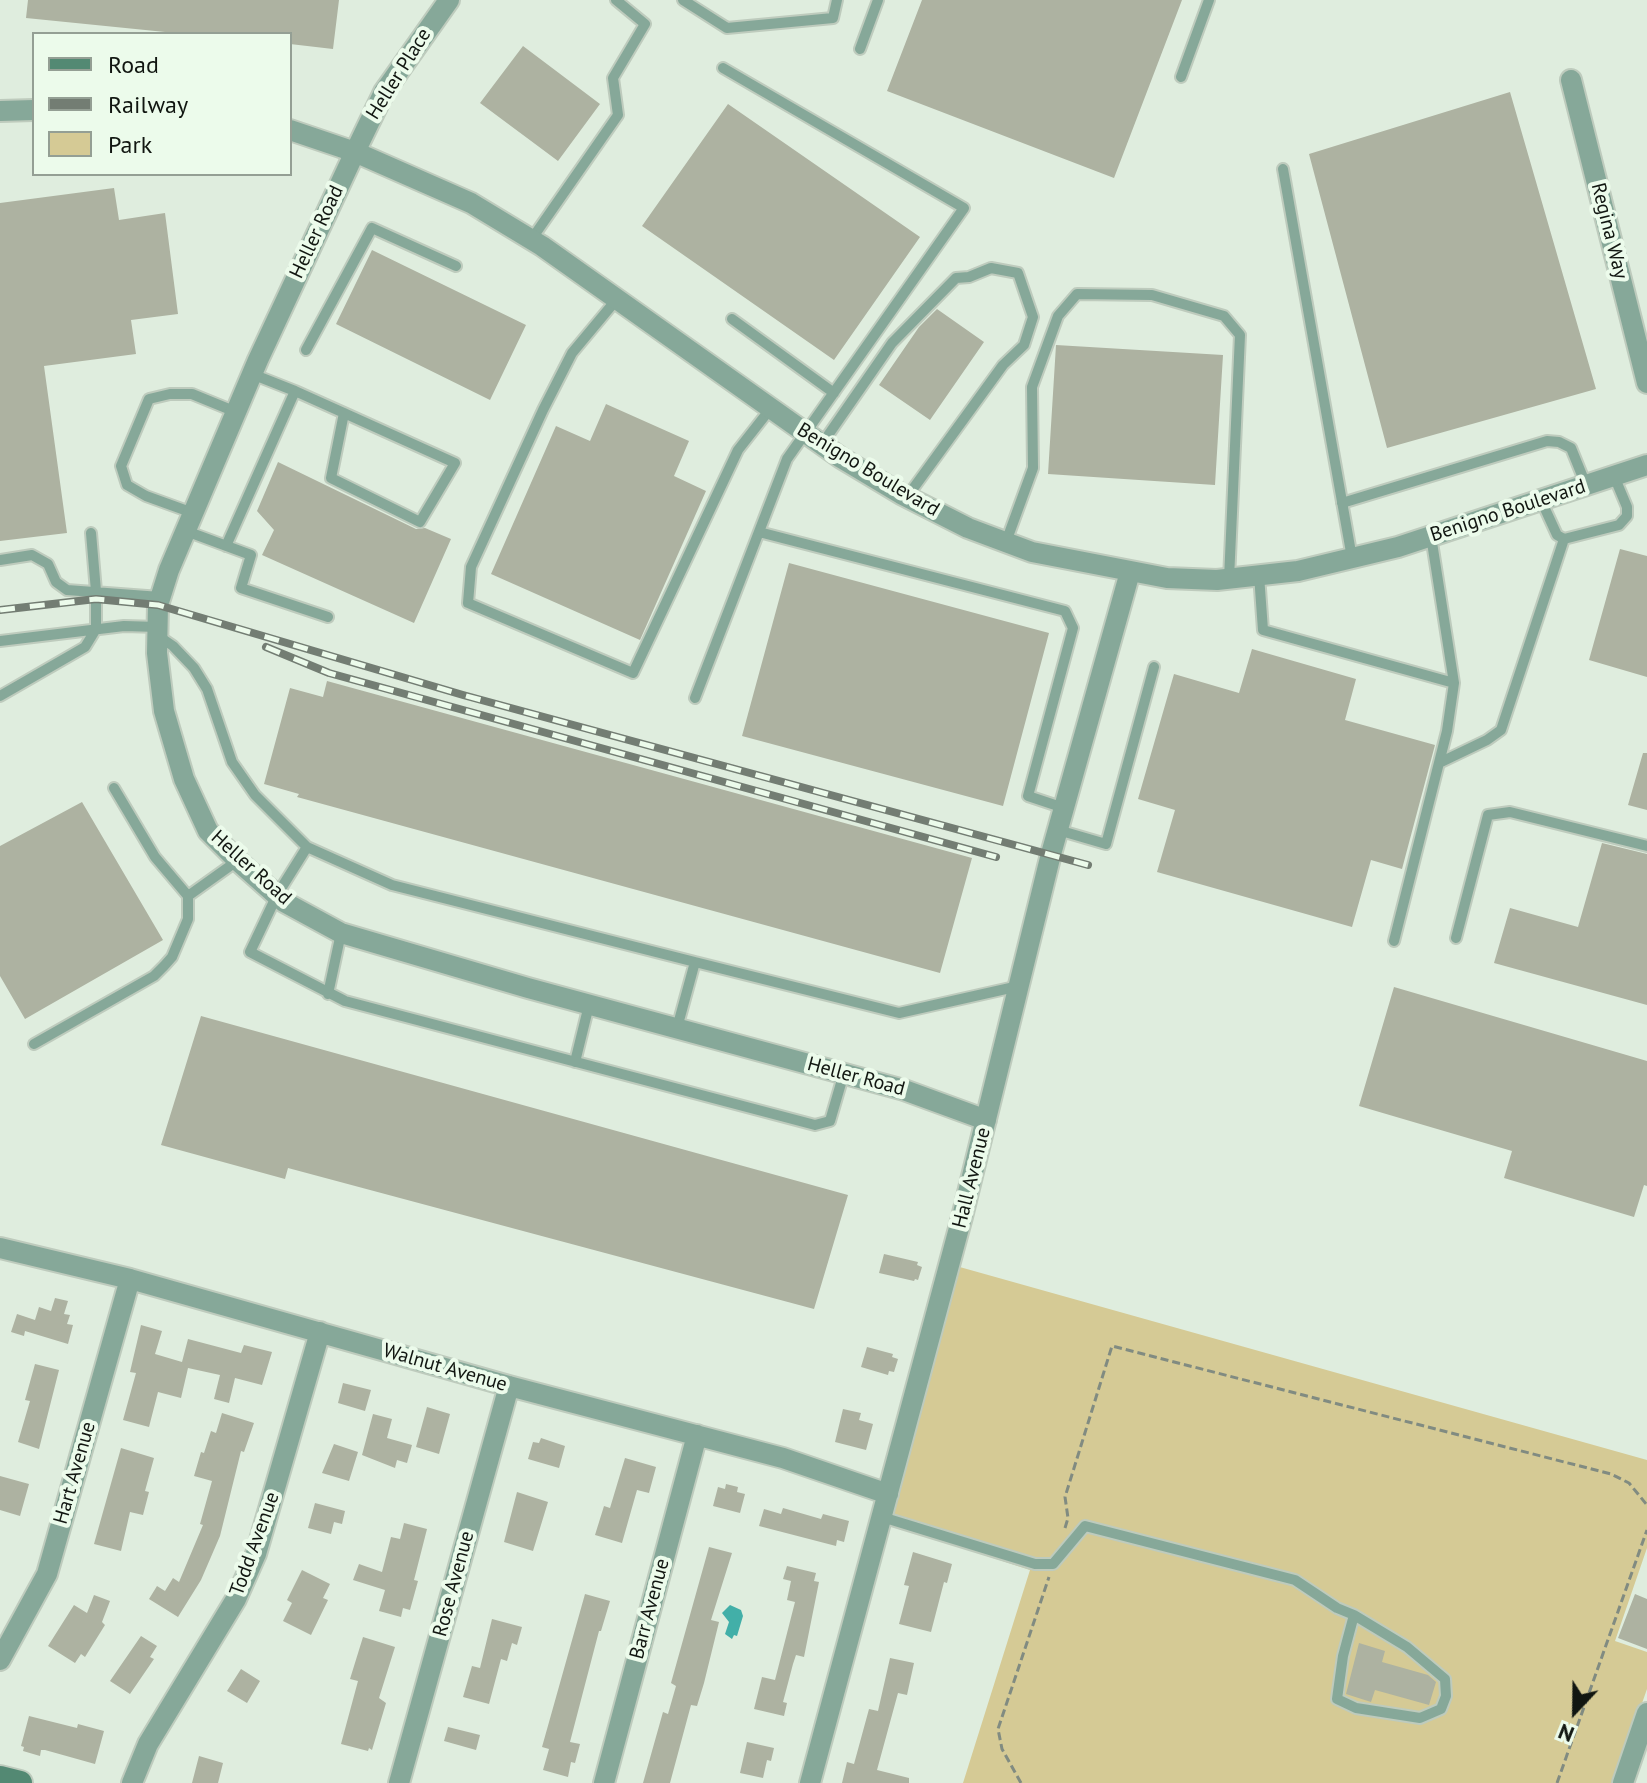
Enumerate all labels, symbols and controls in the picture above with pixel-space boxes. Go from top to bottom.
street label: Heller Place [361,24,437,124]
legend [32,32,292,176]
text: Road [108,49,159,80]
text: Railway [108,89,188,120]
text: Park [108,129,152,160]
street label: Regina Way [1585,180,1633,282]
street label: Heller Road [285,182,349,282]
street label: Benigno Boulevard [793,418,943,522]
street label: Benigno Boulevard [1427,475,1589,547]
street label: Heller Road [206,826,296,910]
street label: Heller Road [805,1052,907,1102]
street label: Hall Avenue [948,1125,996,1231]
street label: Walnut Avenue [380,1339,510,1397]
street label: Hart Avenue [49,1419,101,1527]
street label: Todd Avenue [225,1489,285,1599]
street label: Rose Avenue [428,1529,480,1639]
street label: Barr Avenue [625,1556,675,1662]
north arrow [1535,1671,1615,1751]
text: N [1554,1718,1578,1749]

